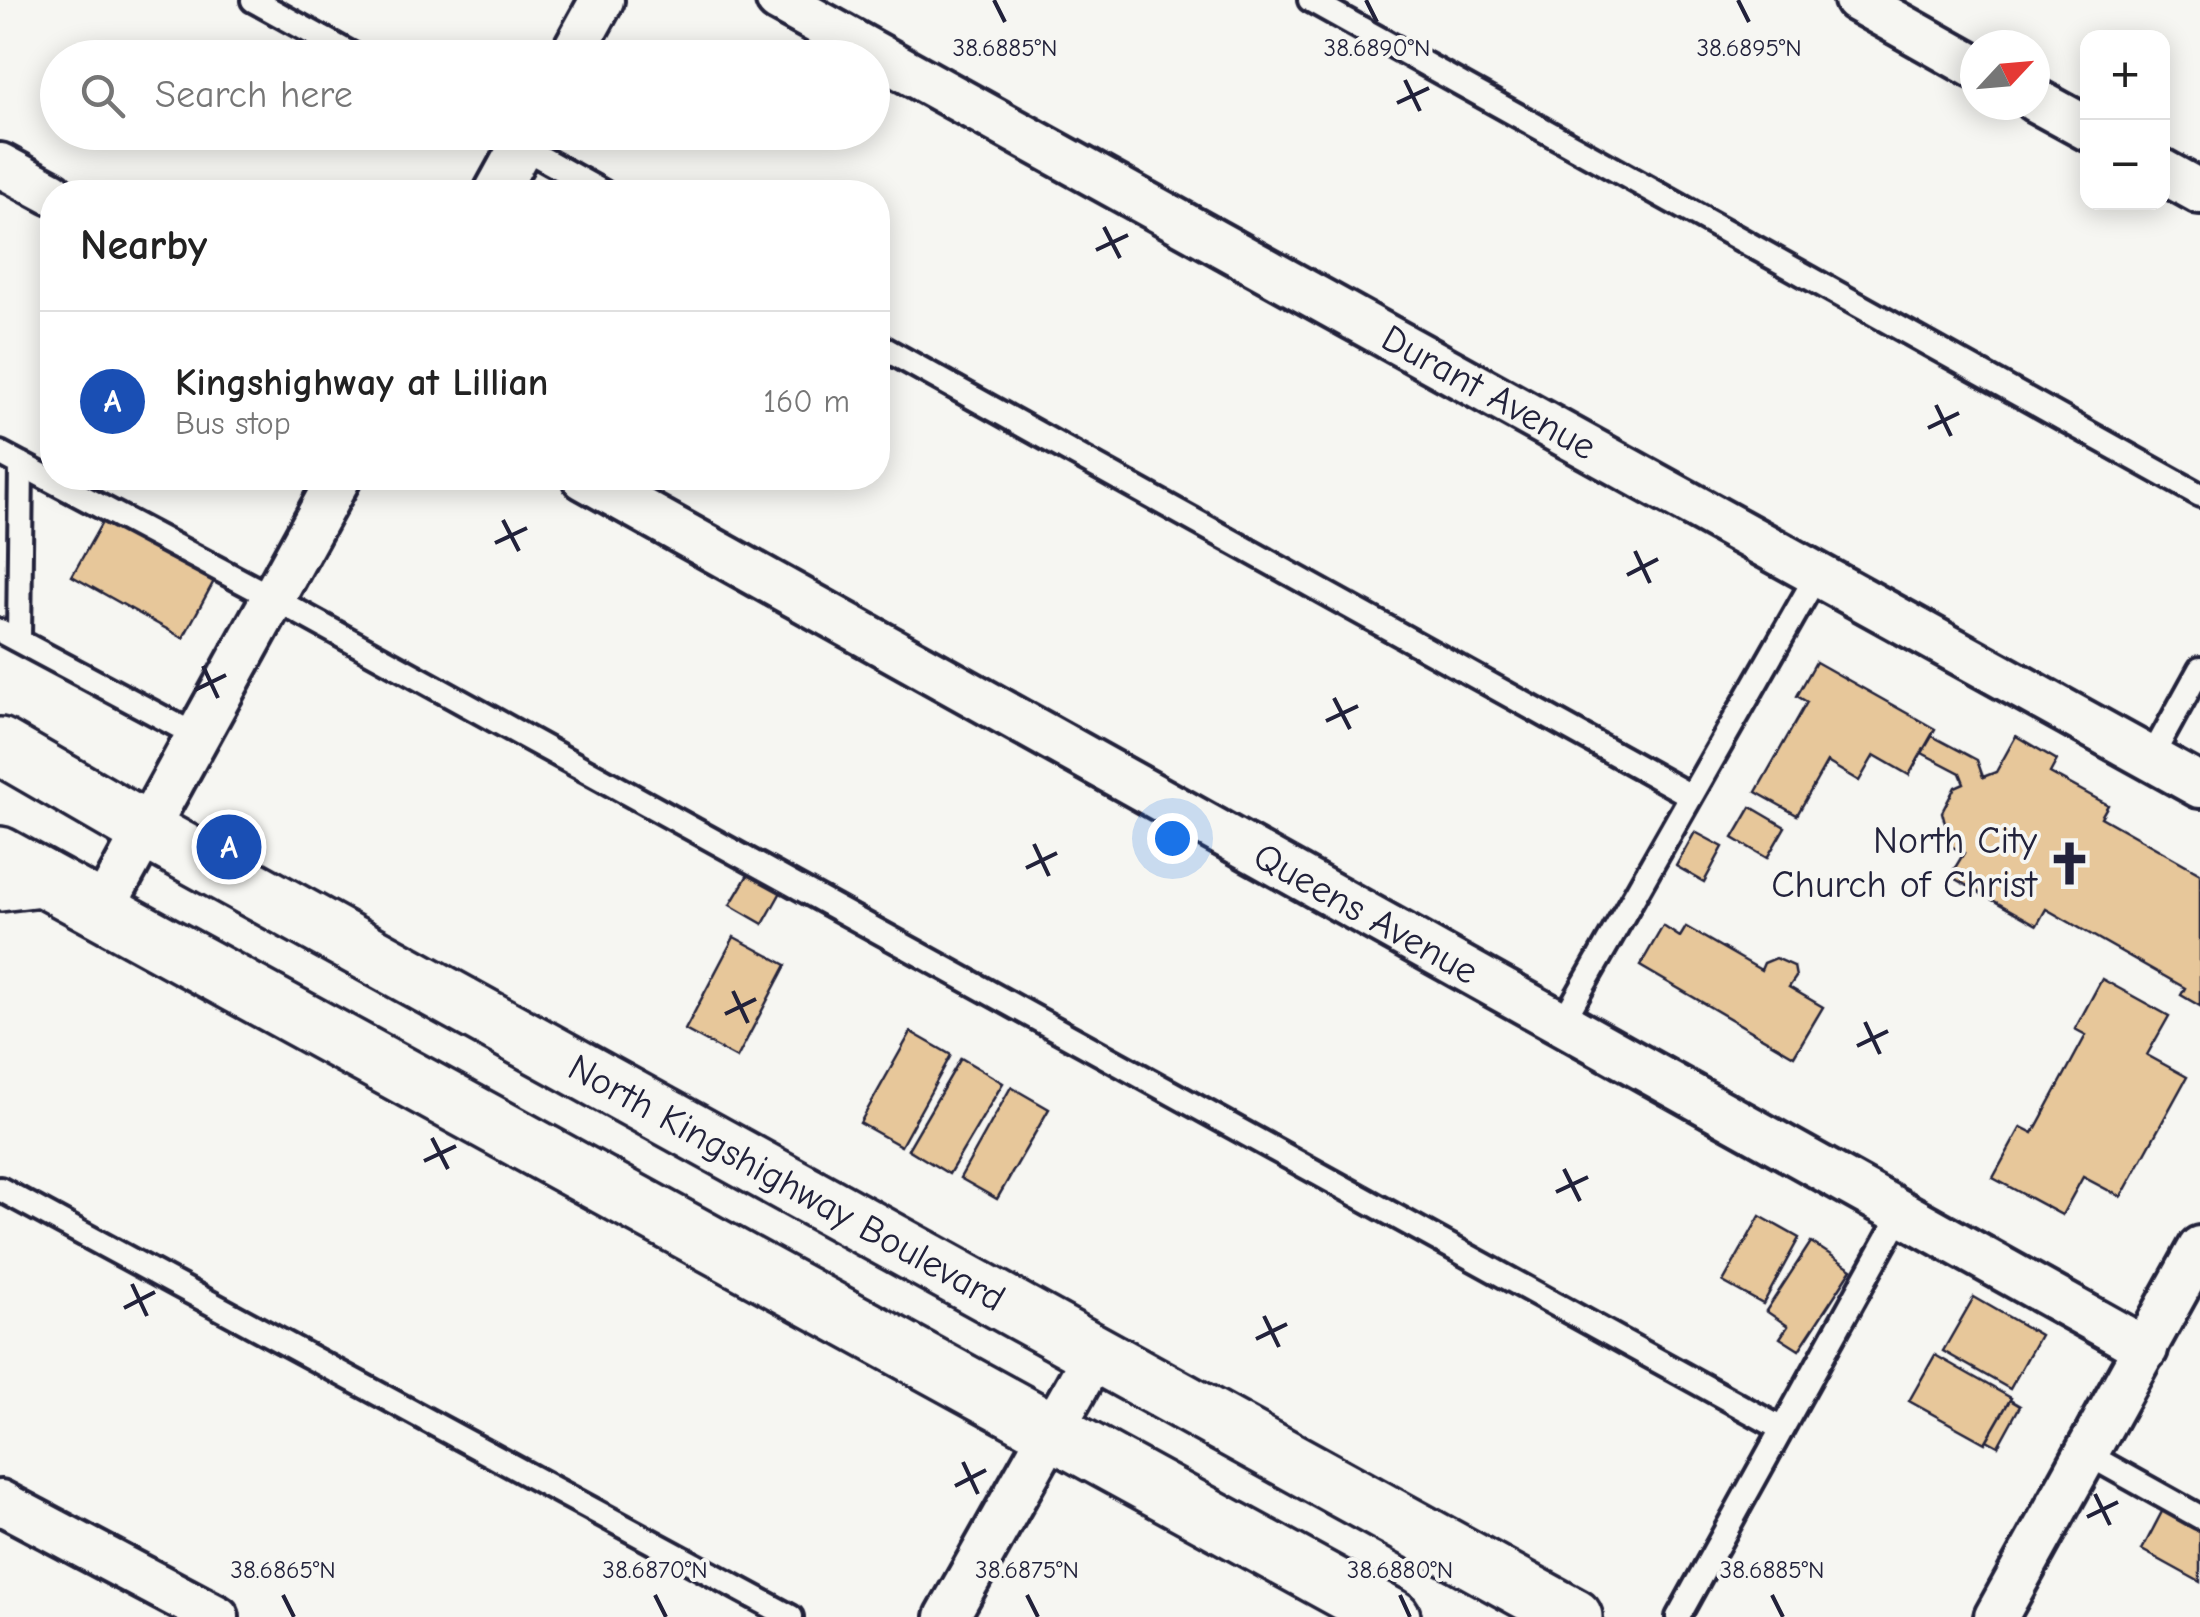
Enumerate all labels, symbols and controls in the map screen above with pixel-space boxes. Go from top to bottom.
north arrow [1960,30,2050,120]
map controls [2080,30,2170,210]
button: + [2080,30,2170,120]
text: 38.6885°N [953,33,1057,62]
text: 38.6890°N [1324,33,1430,62]
text: 38.6895°N [1696,33,1802,62]
search box [40,40,890,150]
icon: search [75,68,130,123]
text: Search here [155,73,353,117]
button: − [2080,120,2170,210]
text: Nearby [80,221,207,270]
street label: Durant Avenue [1374,316,1603,470]
text: Kingshighway at Lillian [175,361,548,405]
text: A [104,383,121,420]
text: 160 m [763,383,850,420]
text: Bus stop [175,405,291,442]
pin: A [196,810,262,884]
your location [1147,813,1198,864]
place label: North City Church of Christ [1771,819,2038,907]
street label: Queens Avenue [1246,834,1485,994]
church icon: North City Church of Christ [2046,839,2094,887]
street label: North Kingshighway Boulevard [561,1046,1012,1321]
text: 38.6865°N [230,1555,336,1584]
text: 38.6870°N [602,1555,708,1584]
text: 38.6875°N [975,1555,1079,1584]
text: 38.6880°N [1347,1555,1453,1584]
text: 38.6885°N [1720,1555,1824,1584]

